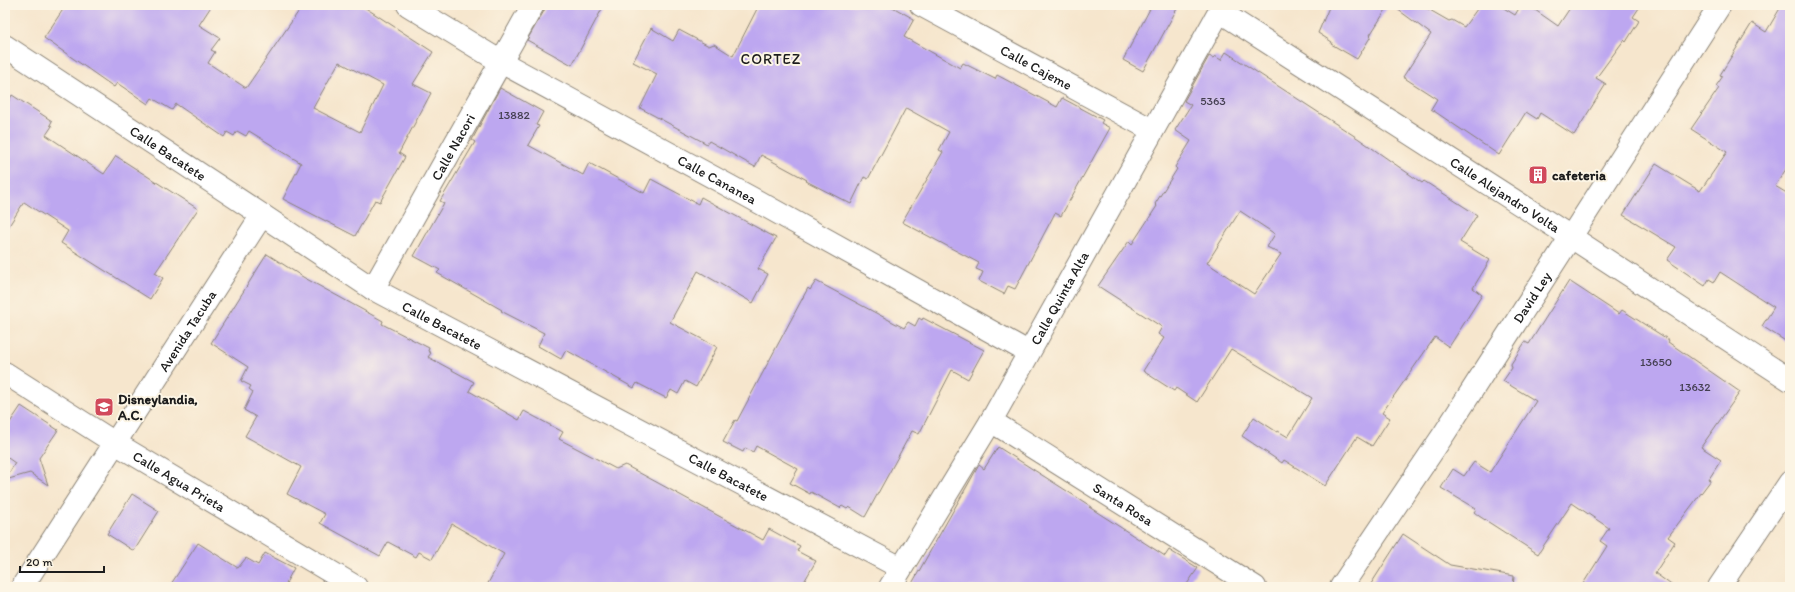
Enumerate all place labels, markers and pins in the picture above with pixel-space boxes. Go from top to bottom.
building icon: cafeteria [1527,164,1549,186]
place label: cafeteria [1552,167,1606,184]
place label: Disneylandia, A.C. [117,391,198,424]
school or university icon: Disneylandia, A.C. [93,396,115,418]

